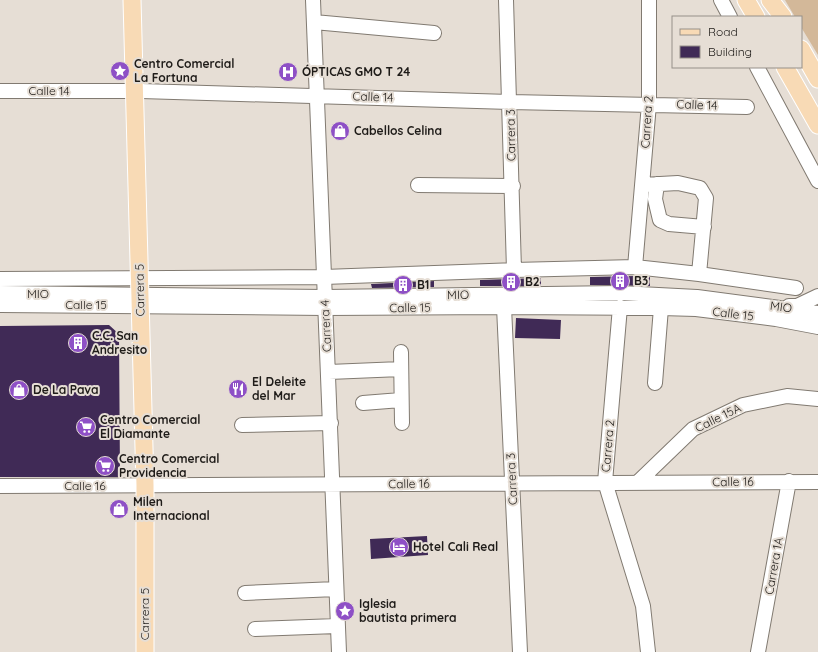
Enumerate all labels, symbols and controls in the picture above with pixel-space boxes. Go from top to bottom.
legend [672,16,802,68]
text: Road [708,24,738,39]
text: Building [708,44,752,59]
place label: Centro Comercial La Fortuna [134,56,234,85]
place icon: Centro Comercial La Fortuna [109,60,131,82]
hospital icon: ÓPTICAS GMO T 24 [277,61,299,83]
place label: ÓPTICAS GMO T 24 [302,64,410,79]
street label: Calle 14 [28,83,70,98]
street label: Calle 14 [352,88,394,105]
street label: Carrera 2 [637,95,656,149]
street label: Calle 14 [676,96,718,113]
street label: Carrera 3 [503,109,518,161]
shop icon: Cabellos Celina [329,120,351,142]
place label: Cabellos Celina [354,123,442,138]
street label: Carrera 5 [132,264,147,316]
building icon: B3 [609,270,631,292]
building icon: B2 [500,271,522,293]
place label: B3 [634,273,648,288]
building icon: B1 [392,274,414,296]
place label: B2 [525,274,540,289]
place label: B1 [417,277,430,292]
street label: MIO [27,286,49,301]
street label: MIO [447,287,469,302]
street label: Calle 15 [65,297,107,312]
street label: MIO [769,298,793,315]
street label: Carrera 4 [317,300,334,352]
street label: Calle 15 [389,300,431,315]
street label: Calle 15 [712,304,755,323]
place label: C.C. San Andresito [92,328,148,357]
building icon: C.C. San Andresito [67,332,89,354]
place label: El Deleite del Mar [252,374,306,403]
restaurant icon: El Deleite del Mar [227,378,249,400]
shop icon: De La Pava [8,379,30,401]
place label: De La Pava [33,382,99,397]
street label: Calle 15A [692,400,743,435]
place label: Centro Comercial El Diamante [100,412,200,441]
supermarket icon: Centro Comercial El Diamante [75,416,97,438]
street label: Carrera 2 [598,419,617,473]
place label: Centro Comercial Providencia [119,451,219,480]
street label: Carrera 3 [503,453,520,505]
supermarket icon: Centro Comercial Providencia [94,455,116,477]
street label: Calle 16 [712,474,754,489]
street label: Calle 16 [388,476,430,491]
street label: Calle 16 [64,478,106,493]
place label: Milen Internacional [133,494,210,523]
shop icon: Milen Internacional [108,498,130,520]
hotel icon: Hotel Cali Real [388,536,410,558]
street label: Carrera 1A [761,536,786,596]
place label: Hotel Cali Real [413,539,498,554]
street label: Carrera 5 [137,588,152,640]
place label: Iglesia bautista primera [359,596,457,625]
place icon: Iglesia bautista primera [334,600,356,622]

